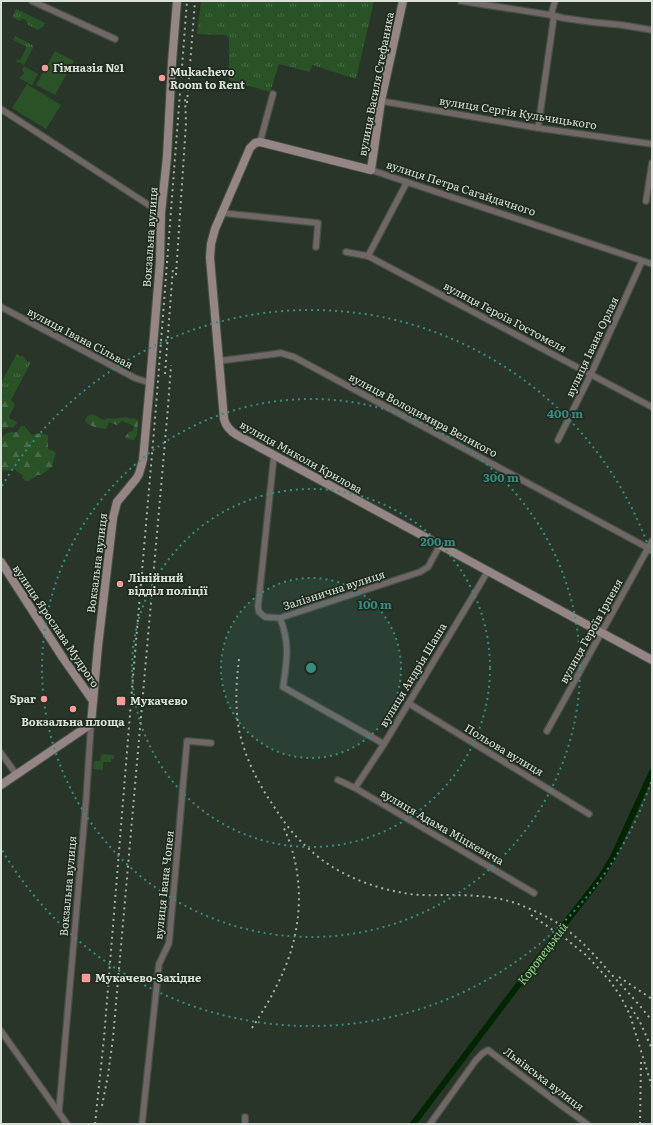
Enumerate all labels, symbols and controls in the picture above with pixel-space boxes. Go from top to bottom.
street label: вулиця Василя Стефаника [353,10,397,157]
place label: Гімназія №1 [53,59,124,75]
marker: Гімназія №1 [40,63,50,73]
place label: Mukachevo Room to Rent [170,63,245,92]
marker: Mukachevo Room to Rent [157,73,167,83]
street label: вулиця Сергія Кульчицького [438,92,598,132]
street label: вулиця Петра Сагайдачного [385,155,538,219]
street label: Вокзальна вулиця [138,186,161,288]
street label: вулиця Героїв Гостомеля [441,277,570,356]
street label: вулиця Івана Орлая [561,293,622,400]
street label: вулиця Івана Сільвая [25,302,137,372]
street label: вулиця Володимира Великого [346,368,501,460]
text: 400 m [547,404,583,422]
street label: вулиця Миколи Крилова [237,416,366,497]
text: 300 m [483,468,519,486]
street label: Вокзальна вулиця [82,512,110,614]
text: 200 m [420,532,456,550]
street label: вулиця Ярослава Мудрого [10,561,104,690]
street label: Залізнична вулиця [281,565,387,613]
place label: Лінійний відділ поліції [128,569,208,598]
street label: вулиця Героїв Ірпеня [555,575,626,686]
marker: Лінійний відділ поліції [115,579,125,589]
text: 100 m [358,595,392,613]
street label: вулиця Андрія Шаша [375,619,450,730]
centre of rings [304,661,318,675]
place label: Spar [10,690,36,706]
place label: Мукачево [130,692,188,708]
marker: Spar [39,694,49,704]
marker: Мукачево [115,695,127,707]
marker: Вокзальна площа [68,704,78,714]
place label: Вокзальна площа [21,713,125,729]
street label: Польова вулиця [462,719,547,779]
street label: вулиця Адама Міцкевича [378,784,507,868]
street label: вулиця Івана Чопея [149,829,177,940]
street label: Вокзальна вулиця [55,835,79,937]
water label: Коропецький [513,918,572,989]
place label: Мукачево-Західне [95,969,201,985]
marker: Мукачево-Західне [80,972,92,984]
street label: Львівська вулиця [501,1043,588,1114]

